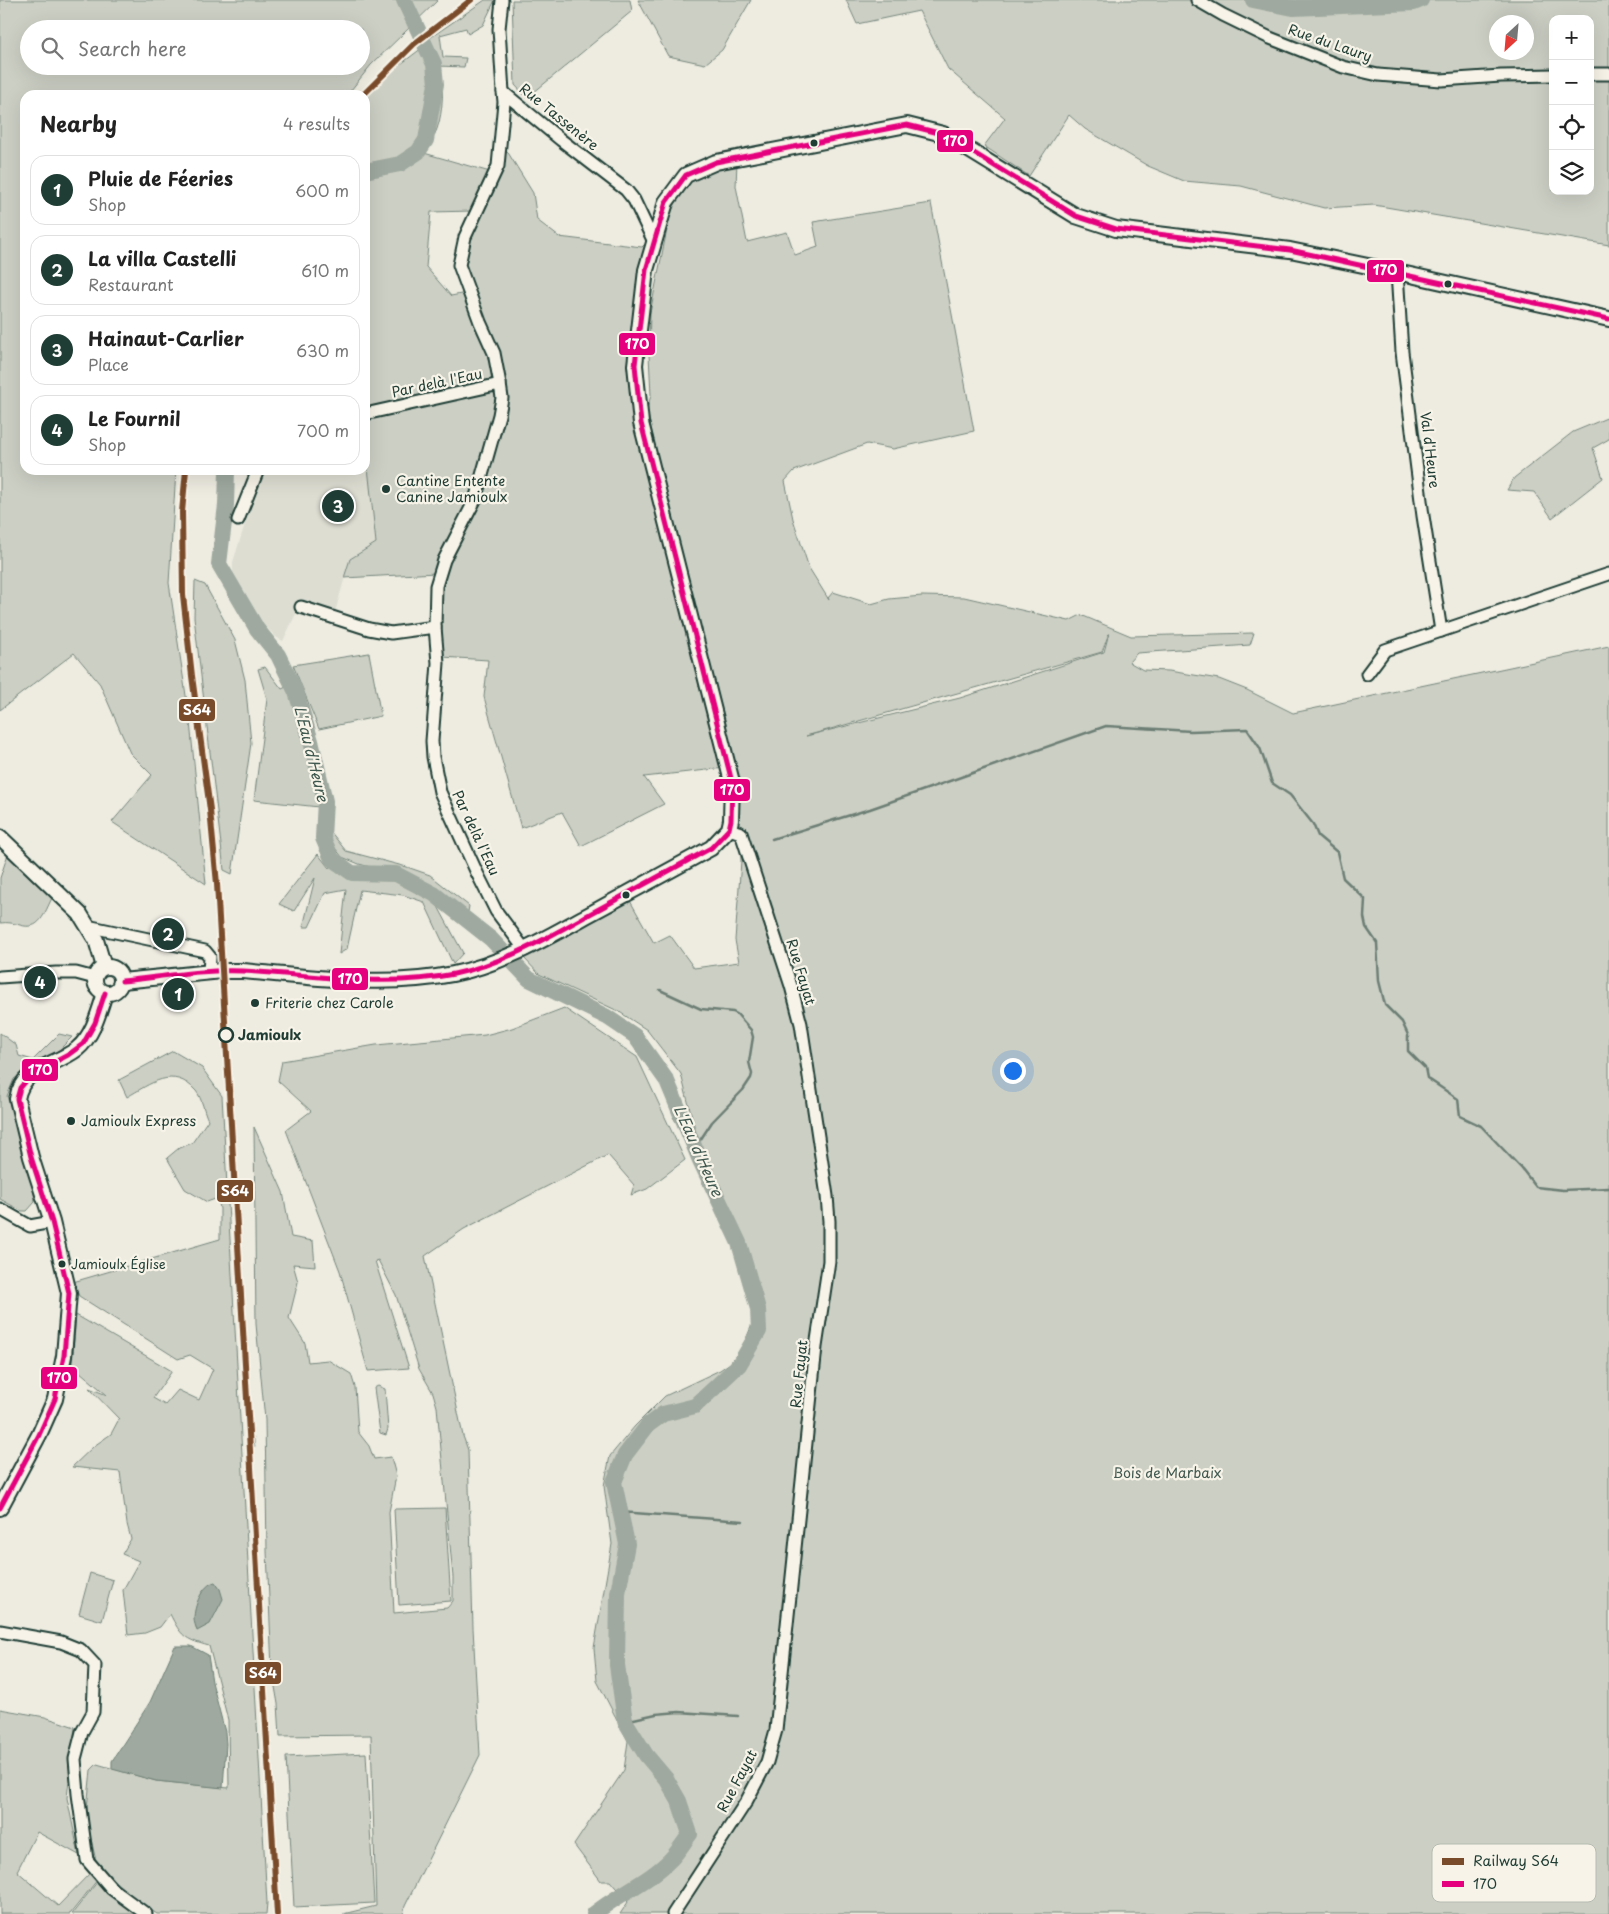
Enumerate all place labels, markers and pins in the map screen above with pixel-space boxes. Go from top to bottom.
unlabelled marker [809,138,819,148]
unlabelled marker [1443,279,1453,289]
place label: Cantine Entente Canine Jamioulx [396,470,507,507]
marker: Cantine Entente Canine Jamioulx [380,483,392,495]
pin: 3 [322,487,354,525]
unlabelled marker [621,890,631,900]
pin: 2 [152,915,184,953]
pin: 4 [24,963,56,1001]
pin: 1 [162,975,194,1013]
place label: Friterie chez Carole [265,992,394,1013]
marker: Friterie chez Carole [249,997,261,1009]
place label: Jamioulx [238,1024,301,1045]
marker: Jamioulx [218,1027,234,1043]
place label: Jamioulx Express [81,1110,196,1131]
marker: Jamioulx Express [65,1115,77,1127]
place label: Jamioulx Église [71,1254,166,1273]
marker: Jamioulx Église [57,1259,67,1269]

